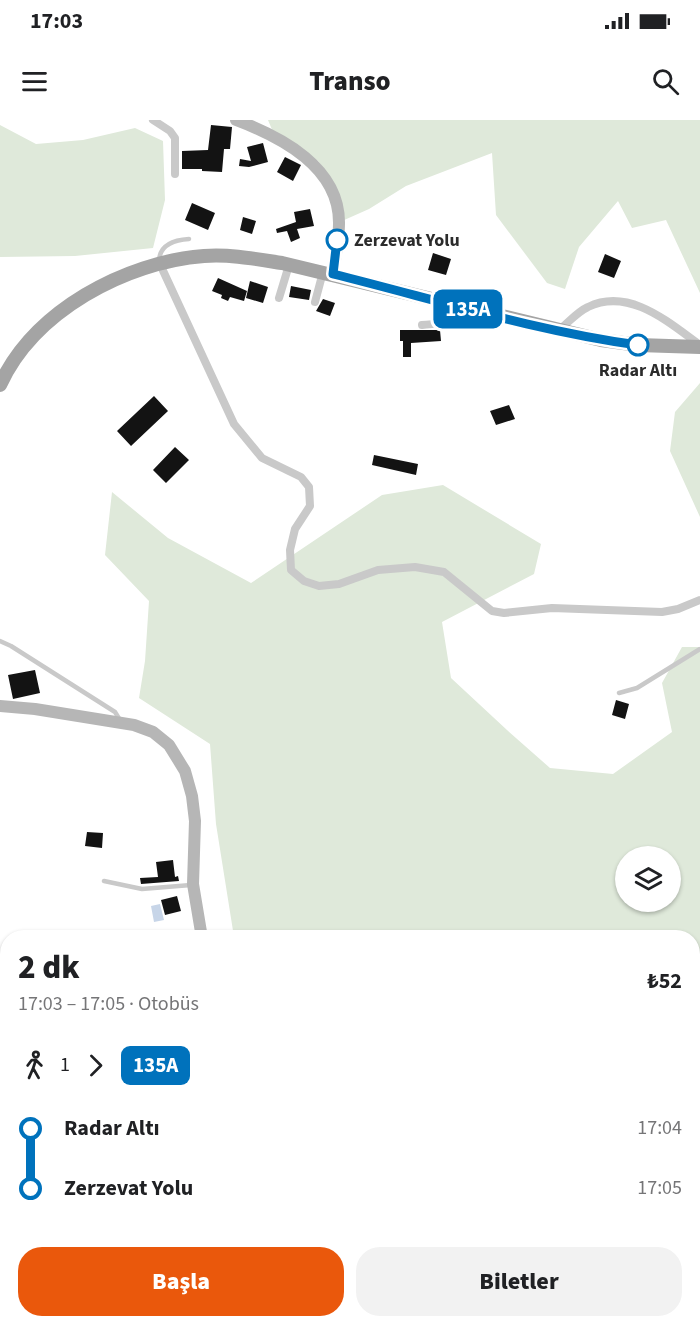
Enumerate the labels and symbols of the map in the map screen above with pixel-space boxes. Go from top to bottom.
place label: Zerzevat Yolu [354,228,460,253]
marker: Zerzevat Yolu [326,229,348,251]
line badge: 135A [426,290,510,328]
marker: Radar Altı [627,334,649,356]
place label: Radar Altı [599,358,677,383]

